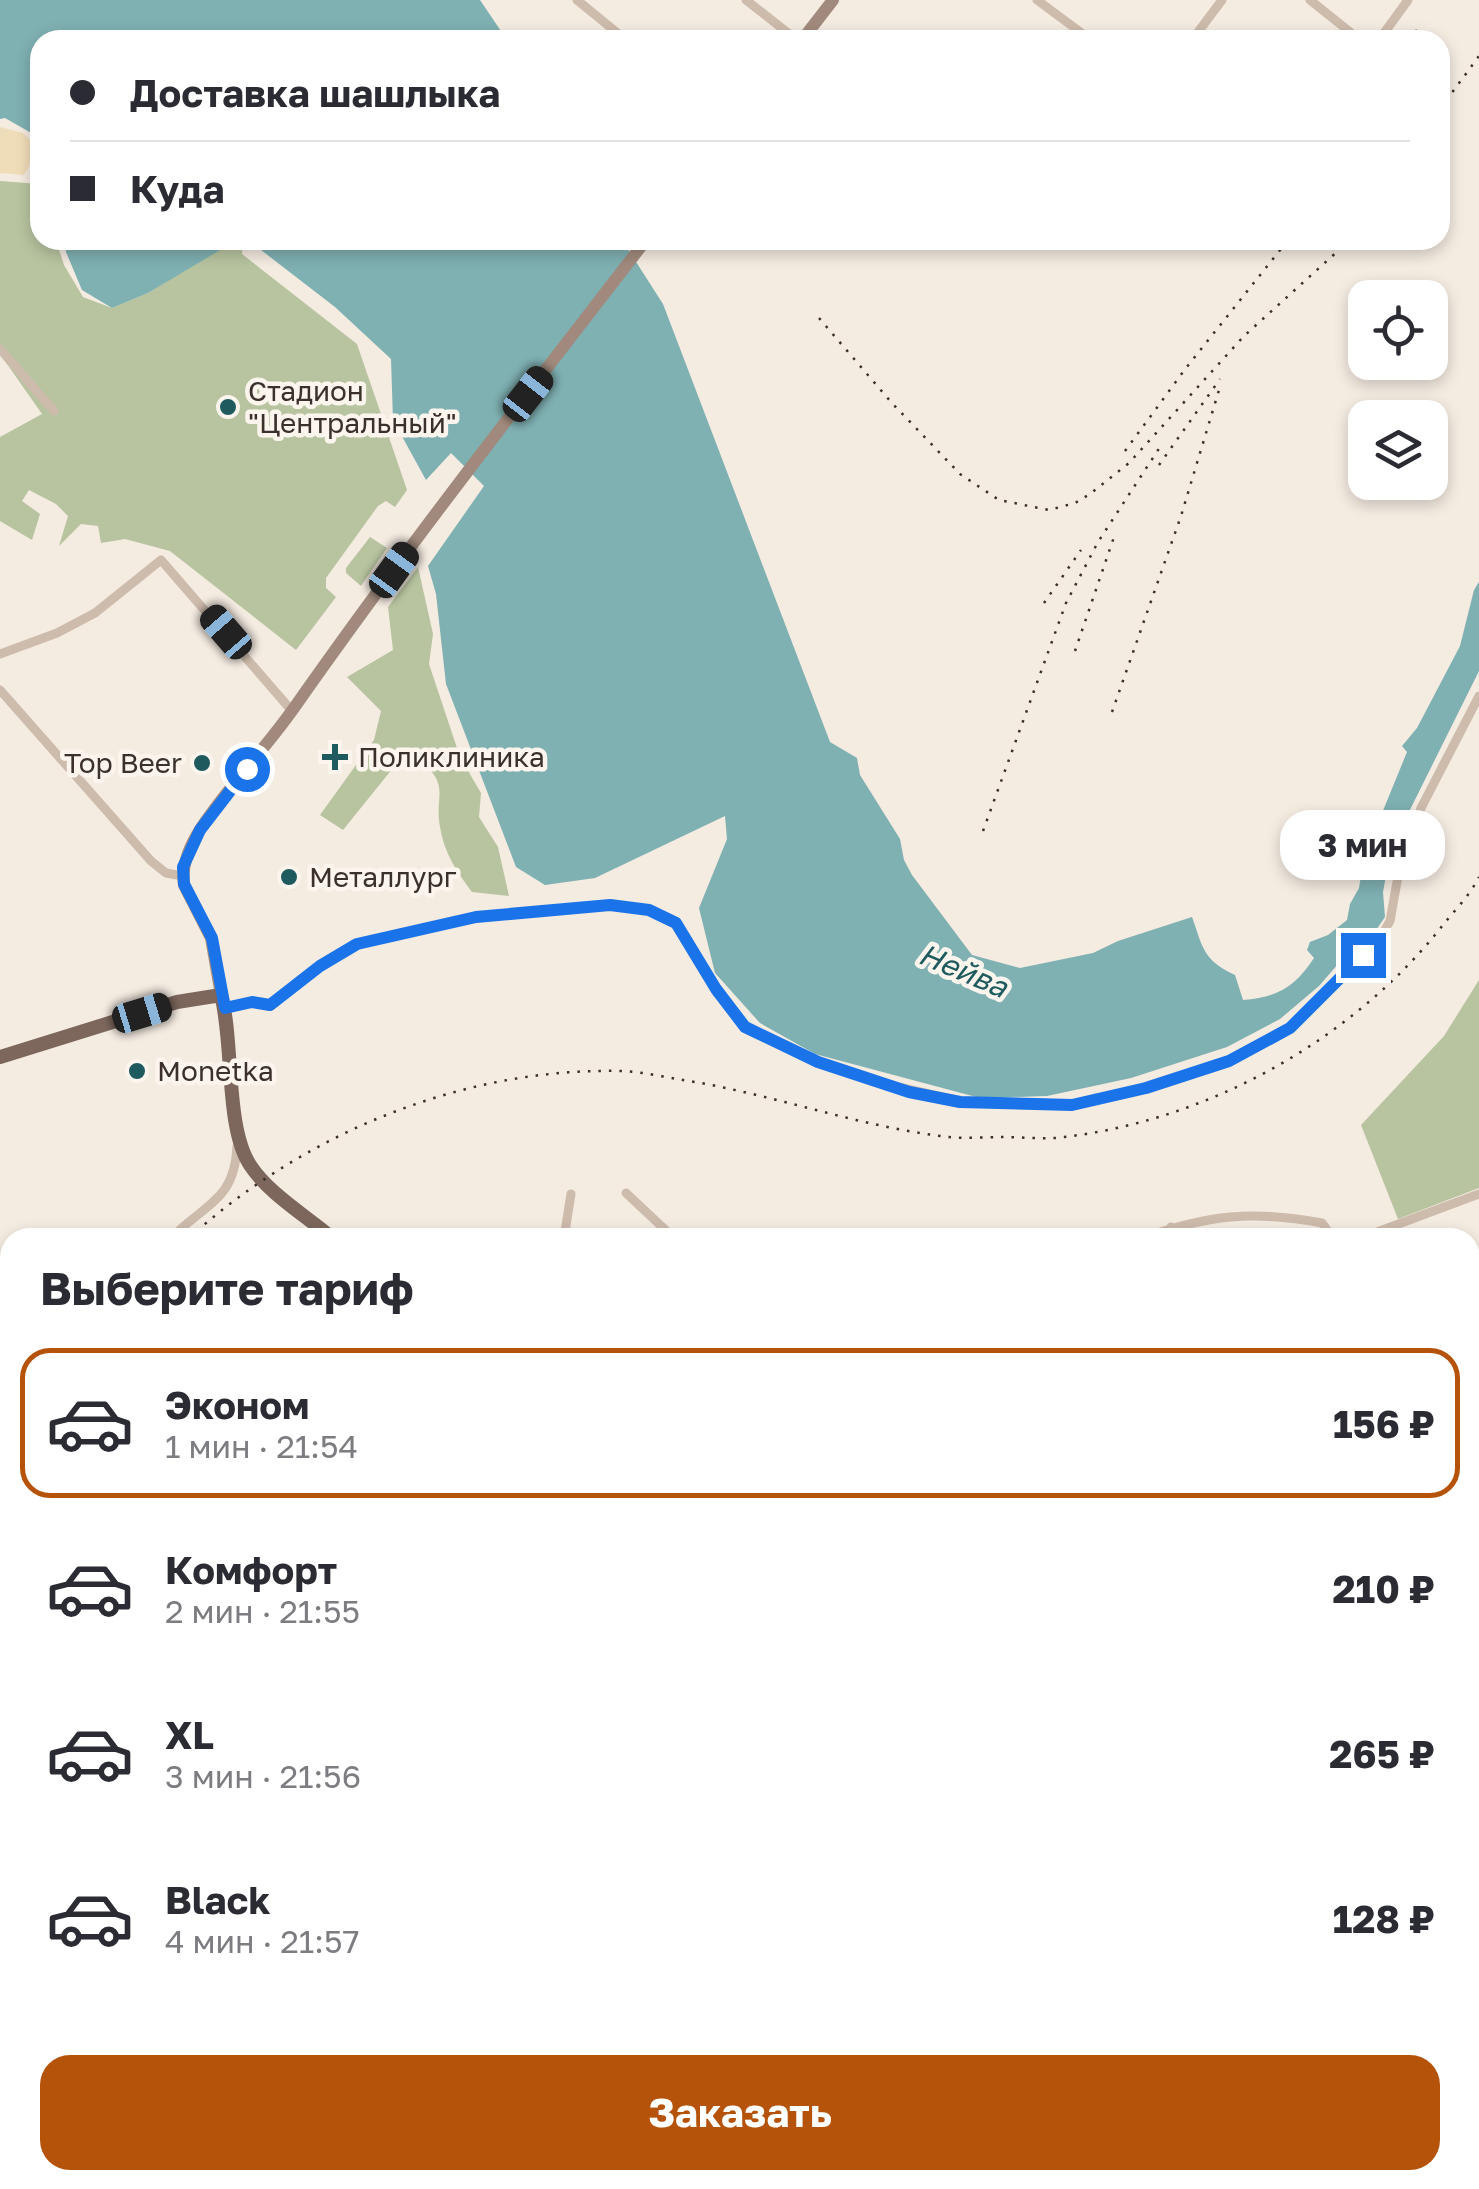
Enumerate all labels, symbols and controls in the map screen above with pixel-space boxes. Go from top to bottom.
text: Доставка шашлыка [130,70,500,115]
text: Куда [130,166,224,211]
map controls [1348,280,1448,500]
button: locate [1348,280,1448,380]
car [498,361,558,427]
place label: Стадион "Центральный" [248,374,457,439]
marker: Стадион "Центральный" [217,396,239,418]
button: layers [1348,400,1448,500]
car [364,537,424,603]
car [195,600,257,664]
place label: Поликлиника [358,740,545,773]
marker: Поликлиника [322,744,348,770]
place label: Top Beer [64,746,182,779]
route start [225,747,270,792]
marker: Top Beer [191,752,213,774]
callout: 3 мин [1280,810,1446,880]
text: 3 мин [1318,826,1407,864]
place label: Металлург [309,860,457,893]
marker: Металлург [278,866,300,888]
route end [1341,933,1386,978]
water label: Нейва [914,935,1014,1005]
car [109,990,175,1036]
place label: Monetka [157,1054,274,1087]
marker: Monetka [126,1060,148,1082]
text: Выберите тариф [40,1261,414,1315]
icon: car [45,1378,135,1468]
text: Эконом [165,1382,309,1427]
text: 156 ₽ [1333,1401,1435,1446]
text: 1 мин · 21:54 [165,1427,358,1465]
icon: car [45,1543,135,1633]
text: Комфорт [165,1547,337,1592]
text: 210 ₽ [1332,1566,1435,1611]
text: 2 мин · 21:55 [165,1592,360,1630]
icon: car [45,1708,135,1798]
text: XL [165,1712,214,1757]
text: 265 ₽ [1329,1731,1435,1776]
text: 3 мин · 21:56 [165,1757,361,1795]
icon: car [45,1873,135,1963]
text: Black [165,1877,270,1922]
text: 128 ₽ [1333,1896,1435,1941]
text: 4 мин · 21:57 [165,1922,359,1960]
button: Заказать [40,2055,1440,2170]

